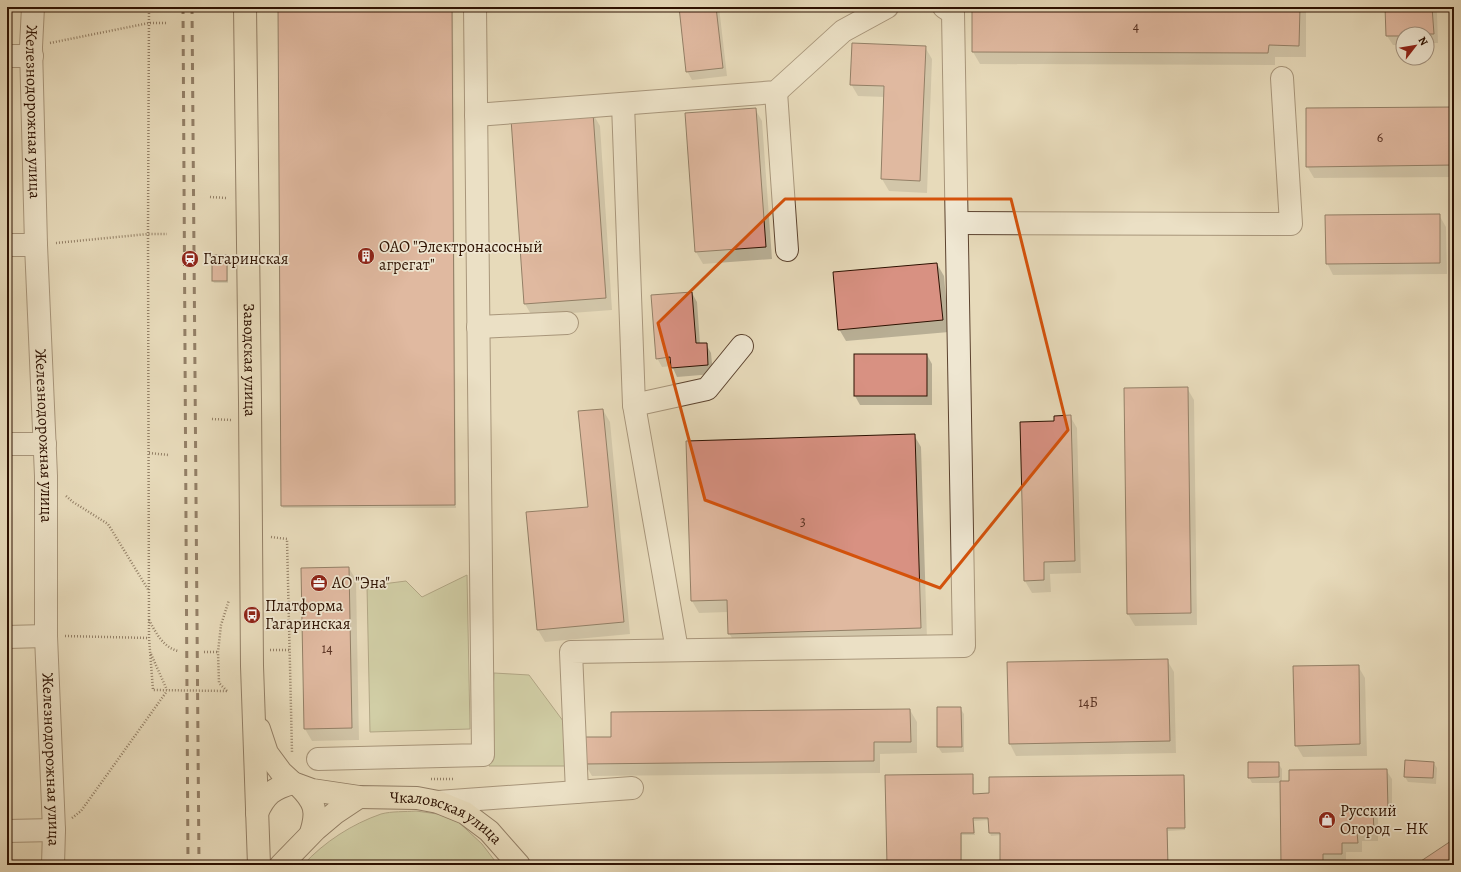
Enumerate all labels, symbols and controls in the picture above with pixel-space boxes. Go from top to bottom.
house number: 4 [1133,17,1139,36]
street label: Железнодорожная улица [20,25,46,200]
north arrow [1395,26,1435,66]
text: N [1415,34,1432,48]
house number: 6 [1377,128,1383,147]
place label: ОАО "Электронасосный агрегат" [379,236,543,276]
building icon: ОАО "Электронасосный агрегат" [356,246,376,266]
place label: Гагаринская [203,248,289,270]
station icon: Гагаринская [180,249,200,269]
street label: Заводская улица [238,303,261,417]
street label: Железнодорожная улица [30,348,57,523]
house number: 3 [800,512,806,531]
place label: АО "Эна" [331,572,390,594]
office icon: АО "Эна" [309,573,329,593]
place label: Платформа Гагаринская [265,595,351,635]
bus stop icon: Платформа Гагаринская [242,605,262,625]
house number: 14 [321,639,333,658]
street label: Железнодорожная улица [37,672,65,847]
house number: 14Б [1078,693,1098,712]
street label: Чкаловская улица [390,787,507,850]
place label: Русский Огород – НК [1340,800,1429,840]
shop icon: Русский Огород – НК [1317,810,1337,830]

